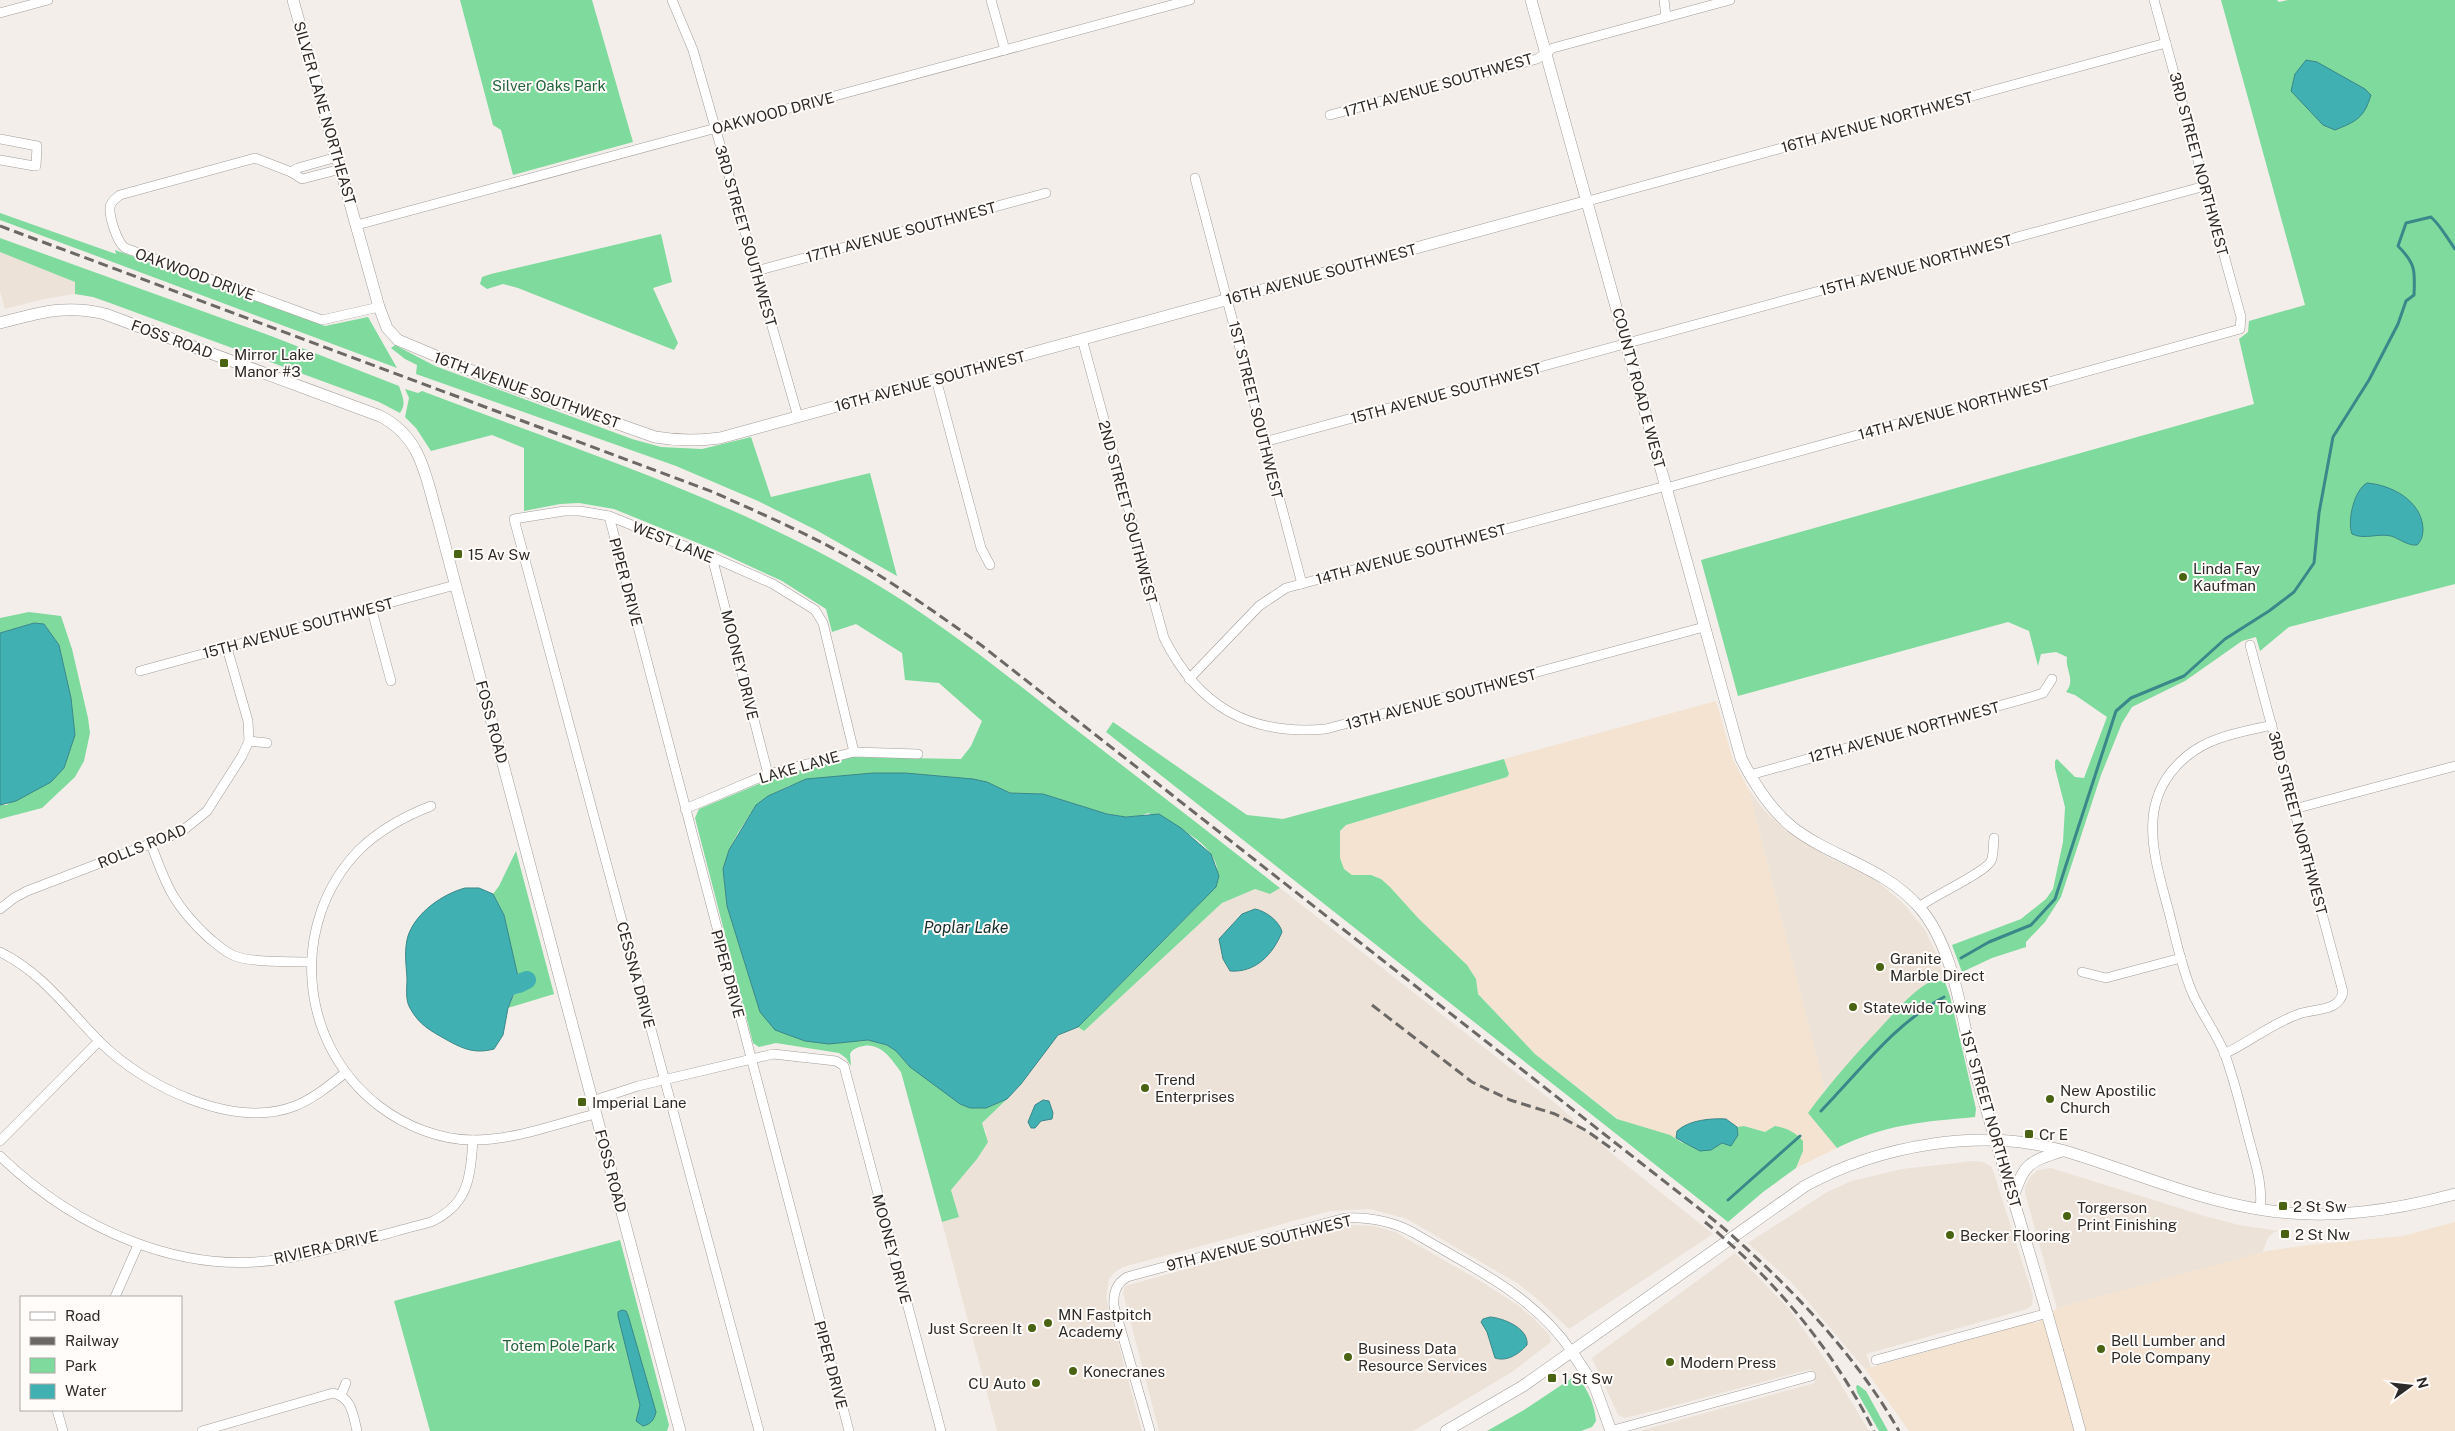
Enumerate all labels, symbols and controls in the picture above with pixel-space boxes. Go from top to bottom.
street label: SILVER LANE NORTHEAST [291,19,359,207]
street label: 17TH AVENUE SOUTHWEST [1341,50,1535,120]
street label: 3RD STREET NORTHWEST [2166,70,2232,258]
park label: Silver Oaks Park [492,77,606,94]
street label: 16TH AVENUE NORTHWEST [1779,88,1975,156]
street label: OAKWOOD DRIVE [710,89,836,137]
street label: 3RD STREET SOUTHWEST [712,143,780,329]
street label: 17TH AVENUE SOUTHWEST [804,198,998,266]
street label: 15TH AVENUE NORTHWEST [1818,231,2014,299]
street label: 16TH AVENUE SOUTHWEST [1224,240,1418,308]
street label: OAKWOOD DRIVE [133,245,257,303]
street label: COUNTY ROAD E WEST [1609,306,1669,470]
street label: FOSS ROAD [129,316,215,362]
street label: 1ST STREET SOUTHWEST [1226,319,1286,501]
place label: Mirror Lake Manor #3 [234,346,314,380]
street label: 16TH AVENUE SOUTHWEST [833,347,1027,415]
street label: 16TH AVENUE SOUTHWEST [432,348,622,432]
marker: Mirror Lake Manor #3 [218,357,230,369]
street label: 15TH AVENUE SOUTHWEST [1349,359,1543,427]
street label: 14TH AVENUE NORTHWEST [1856,375,2052,443]
street label: 2ND STREET SOUTHWEST [1095,419,1161,605]
street label: WEST LANE [630,518,716,566]
street label: 14TH AVENUE SOUTHWEST [1314,520,1508,588]
street label: PIPER DRIVE [606,536,646,628]
place label: 15 Av Sw [468,546,530,563]
marker: 15 Av Sw [452,548,464,560]
place label: Linda Fay Kaufman [2193,560,2260,594]
marker: Linda Fay Kaufman [2177,571,2189,583]
street label: 15TH AVENUE SOUTHWEST [201,594,395,662]
street label: MOONEY DRIVE [718,608,762,722]
street label: 13TH AVENUE SOUTHWEST [1344,665,1538,733]
street label: FOSS ROAD [473,679,511,765]
street label: 12TH AVENUE NORTHWEST [1807,698,2002,766]
street label: 3RD STREET NORTHWEST [2265,729,2331,917]
street label: LAKE LANE [757,747,841,787]
street label: ROLLS ROAD [95,821,189,871]
water label: Poplar Lake [924,918,1009,937]
street label: CESSNA DRIVE [614,920,658,1030]
street label: PIPER DRIVE [708,928,748,1020]
place label: Granite Marble Direct [1890,950,1985,984]
marker: Granite Marble Direct [1874,961,1886,973]
place label: Statewide Towing [1863,999,1987,1016]
marker: Statewide Towing [1847,1001,1859,1013]
street label: 1ST STREET NORTHWEST [1957,1028,2025,1210]
place label: Trend Enterprises [1155,1071,1235,1105]
marker: Trend Enterprises [1139,1082,1151,1094]
place label: New Apostilic Church [2060,1082,2156,1116]
marker: New Apostilic Church [2044,1093,2056,1105]
place label: Imperial Lane [592,1094,687,1111]
marker: Imperial Lane [576,1096,588,1108]
place label: Cr E [2039,1126,2068,1143]
street label: FOSS ROAD [592,1128,630,1214]
marker: Cr E [2023,1128,2035,1140]
street label: MOONEY DRIVE [869,1192,915,1306]
place label: 2 St Sw [2293,1198,2347,1215]
place label: Torgerson Print Finishing [2077,1199,2177,1233]
marker: 2 St Sw [2277,1200,2289,1212]
marker: Torgerson Print Finishing [2061,1210,2073,1222]
street label: 9TH AVENUE SOUTHWEST [1165,1212,1354,1274]
place label: 2 St Nw [2295,1226,2350,1243]
street label: RIVIERA DRIVE [272,1227,380,1267]
place label: Becker Flooring [1960,1227,2070,1244]
marker: 2 St Nw [2279,1228,2291,1240]
marker: Becker Flooring [1944,1229,1956,1241]
legend [20,1296,182,1411]
place label: MN Fastpitch Academy [1058,1306,1151,1340]
text: Road [65,1307,101,1324]
marker: MN Fastpitch Academy [1042,1317,1054,1329]
street label: PIPER DRIVE [811,1319,851,1411]
place label: Just Screen It [927,1320,1022,1337]
marker: Just Screen It [1026,1322,1038,1334]
text: Railway [65,1332,119,1349]
place label: Bell Lumber and Pole Company [2111,1332,2225,1366]
park label: Totem Pole Park [503,1337,615,1354]
place label: Business Data Resource Services [1358,1340,1487,1374]
marker: Bell Lumber and Pole Company [2095,1343,2107,1355]
marker: Business Data Resource Services [1342,1351,1354,1363]
place label: Modern Press [1680,1354,1776,1371]
marker: Modern Press [1664,1356,1676,1368]
text: Park [65,1357,97,1374]
north arrow [2385,1361,2435,1411]
place label: Konecranes [1083,1363,1165,1380]
marker: Konecranes [1067,1365,1079,1377]
place label: 1 St Sw [1562,1370,1613,1387]
marker: 1 St Sw [1546,1372,1558,1384]
place label: CU Auto [968,1375,1026,1392]
text: N [2413,1375,2432,1390]
marker: CU Auto [1030,1377,1042,1389]
text: Water [65,1382,107,1399]

